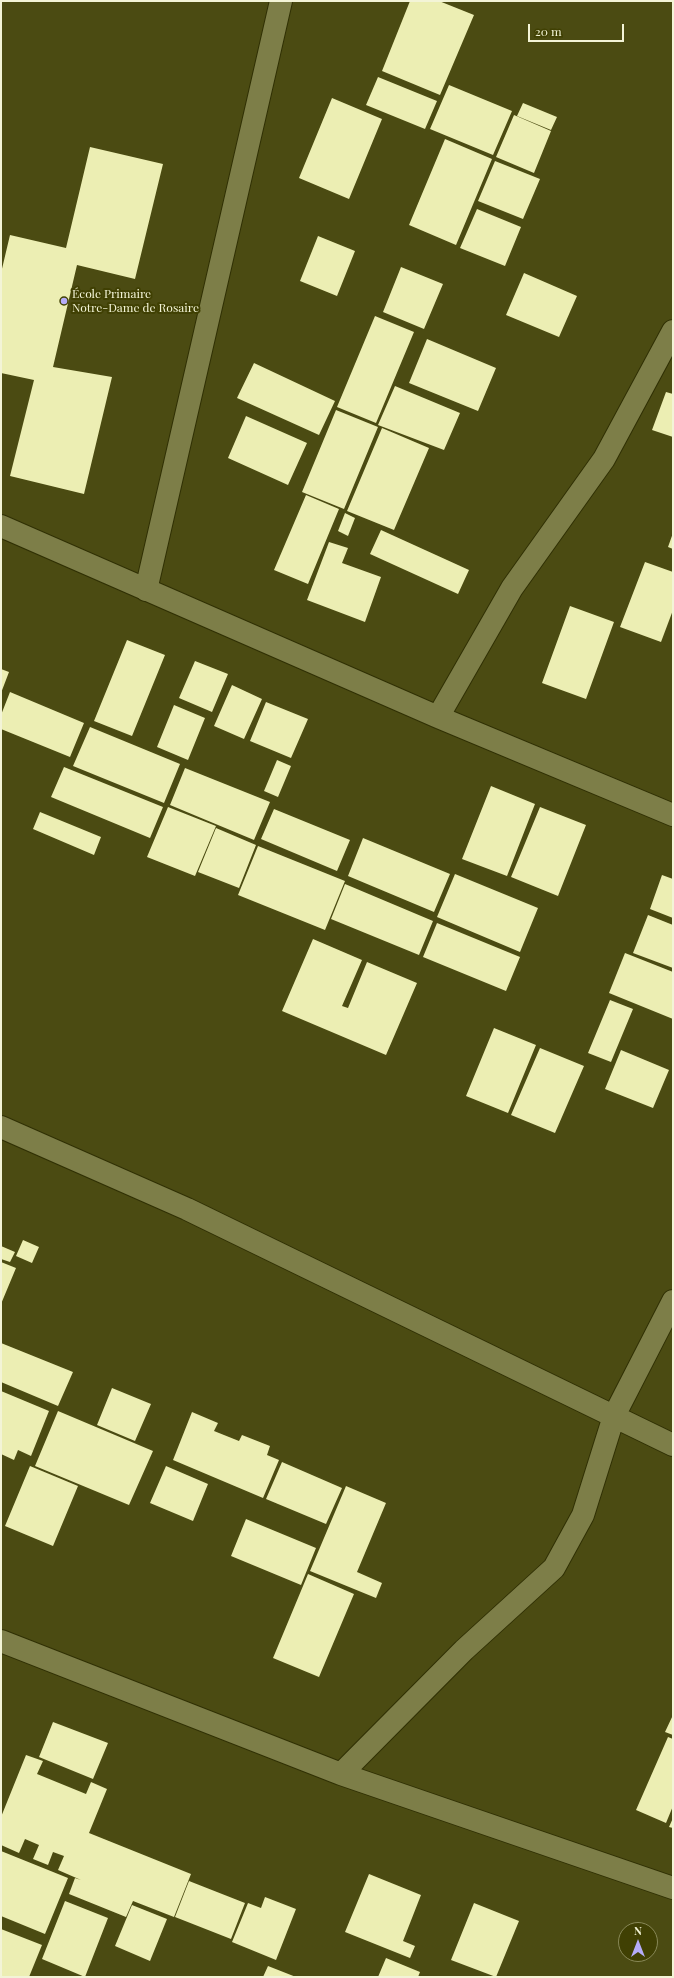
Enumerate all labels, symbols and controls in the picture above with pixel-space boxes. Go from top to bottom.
scale bar [530,16,626,42]
text: 20 m [535,23,562,39]
place label: École Primaire Notre-Dame de Rosaire [72,287,199,315]
marker: École Primaire Notre-Dame de Rosaire [59,296,69,306]
north arrow [618,1922,658,1962]
text: N [634,1923,642,1938]

